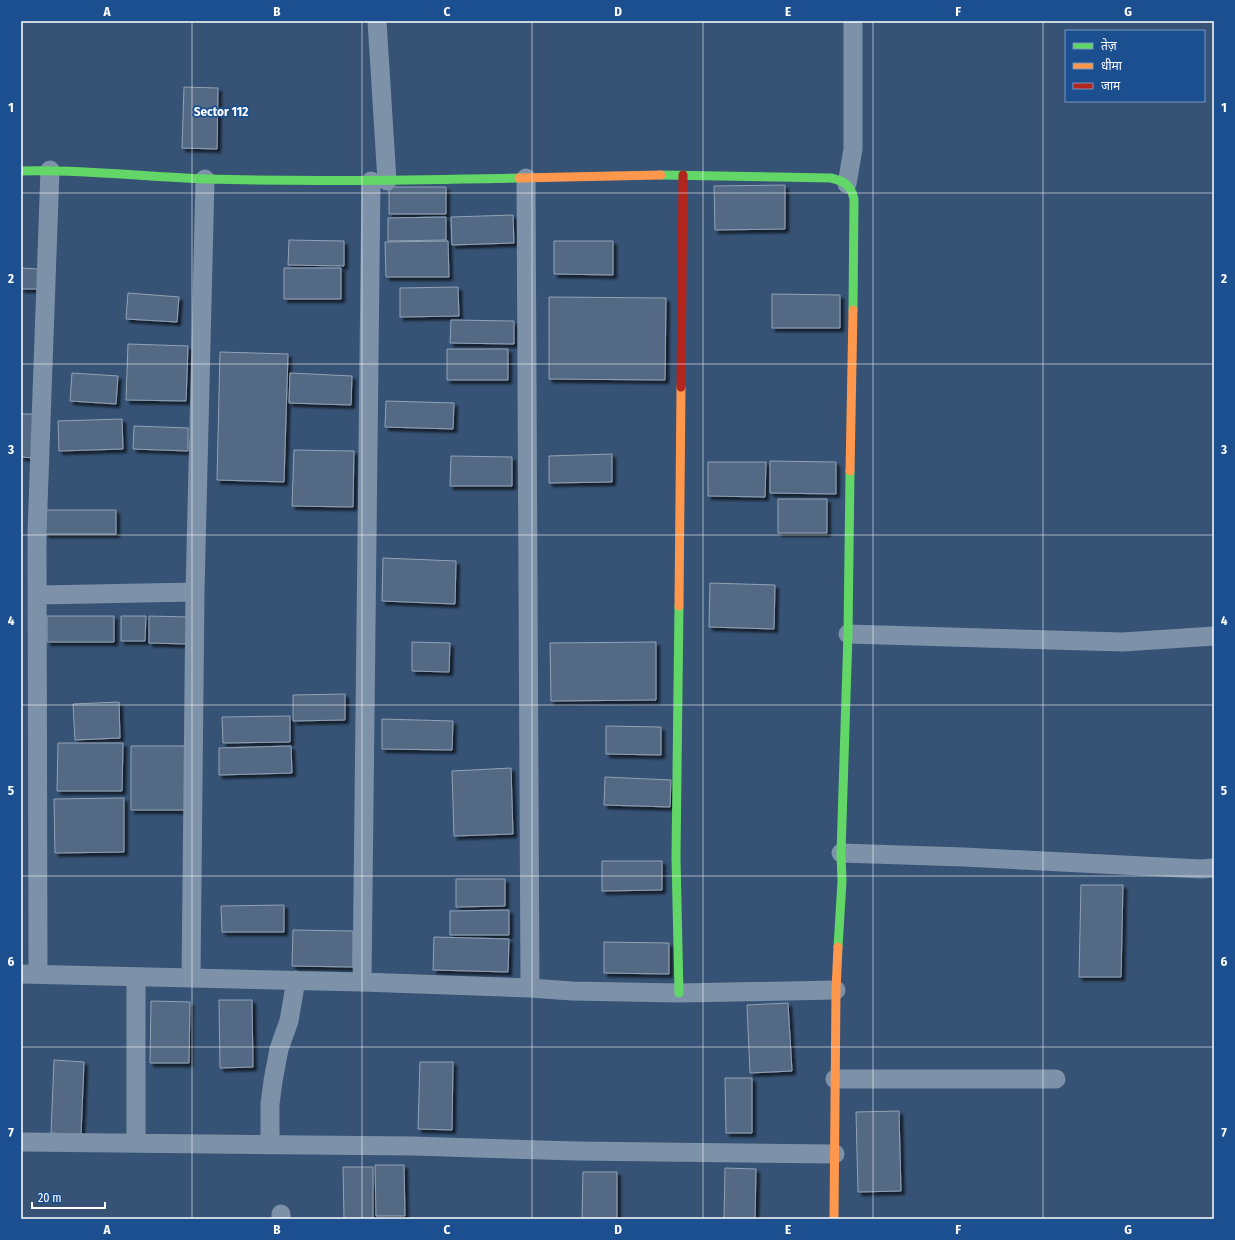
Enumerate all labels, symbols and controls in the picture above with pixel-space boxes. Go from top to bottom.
text: A [102,4,111,19]
text: B [273,4,281,19]
text: C [444,4,451,19]
text: D [614,4,622,19]
text: E [785,4,791,19]
text: F [955,4,961,19]
text: G [1124,4,1132,19]
legend [1065,30,1205,102]
text: तेज़ [1101,38,1118,53]
text: धीमा [1101,58,1123,73]
text: जाम [1101,79,1121,93]
text: 1 [8,100,14,115]
text: 1 [1221,100,1227,115]
district label: Sector 112 [194,104,248,119]
text: 2 [7,271,14,286]
text: 2 [1220,271,1227,286]
text: 3 [7,442,14,457]
text: 3 [1220,442,1227,457]
text: 4 [8,613,15,628]
text: 4 [1221,613,1228,628]
text: 5 [8,783,14,798]
text: 5 [1221,783,1227,798]
text: 6 [8,954,15,969]
text: 6 [1221,954,1228,969]
text: 7 [8,1125,14,1140]
text: 7 [1221,1125,1227,1140]
scale bar [32,1184,105,1210]
text: 20 m [38,1191,62,1205]
text: A [102,1222,111,1237]
text: B [273,1222,281,1237]
text: C [444,1222,451,1237]
text: D [614,1222,622,1237]
text: E [785,1222,791,1237]
text: F [955,1222,961,1237]
text: G [1124,1222,1132,1237]

